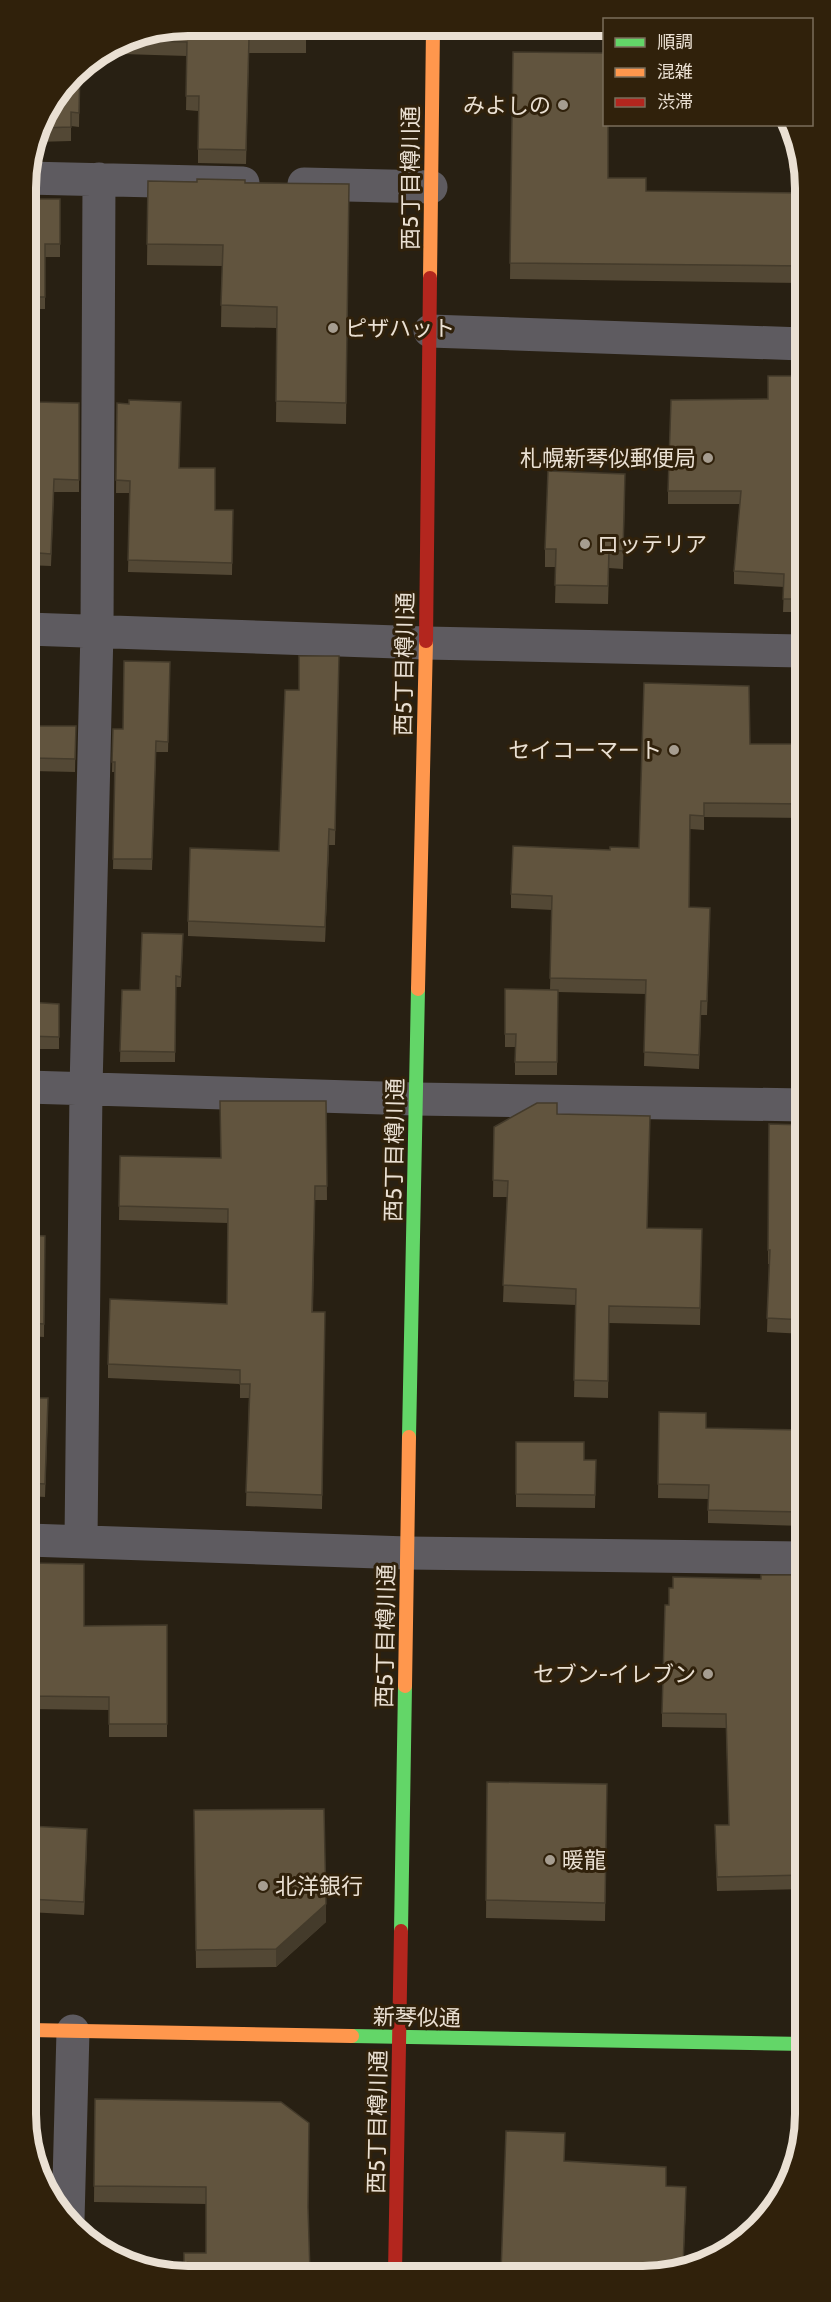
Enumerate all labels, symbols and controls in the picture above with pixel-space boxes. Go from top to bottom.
legend [603,18,813,126]
text: 順調 [657,31,693,53]
text: 混雑 [657,61,693,83]
text: 渋滞 [657,91,693,113]
place label: みよしの [463,92,551,119]
marker: みよしの [556,98,570,112]
street label: 西5丁目樽川通 [397,106,424,250]
place label: ピザハット [345,315,455,342]
marker: ピザハット [326,321,340,335]
place label: 札幌新琴似郵便局 [520,445,696,472]
marker: 札幌新琴似郵便局 [701,451,715,465]
place label: ロッテリア [597,531,707,558]
marker: ロッテリア [578,537,592,551]
street label: 西5丁目樽川通 [390,592,419,736]
place label: セイコーマート [508,737,662,764]
marker: セイコーマート [667,743,681,757]
street label: 西5丁目樽川通 [380,1078,409,1222]
street label: 西5丁目樽川通 [371,1564,400,1708]
place label: セブン-イレブン [533,1661,696,1688]
marker: セブン-イレブン [701,1667,715,1681]
place label: 暖龍 [562,1847,606,1874]
marker: 暖龍 [543,1853,557,1867]
place label: 北洋銀行 [275,1873,363,1900]
marker: 北洋銀行 [256,1879,270,1893]
street label: 新琴似通 [373,2003,461,2032]
street label: 西5丁目樽川通 [363,2050,392,2194]

